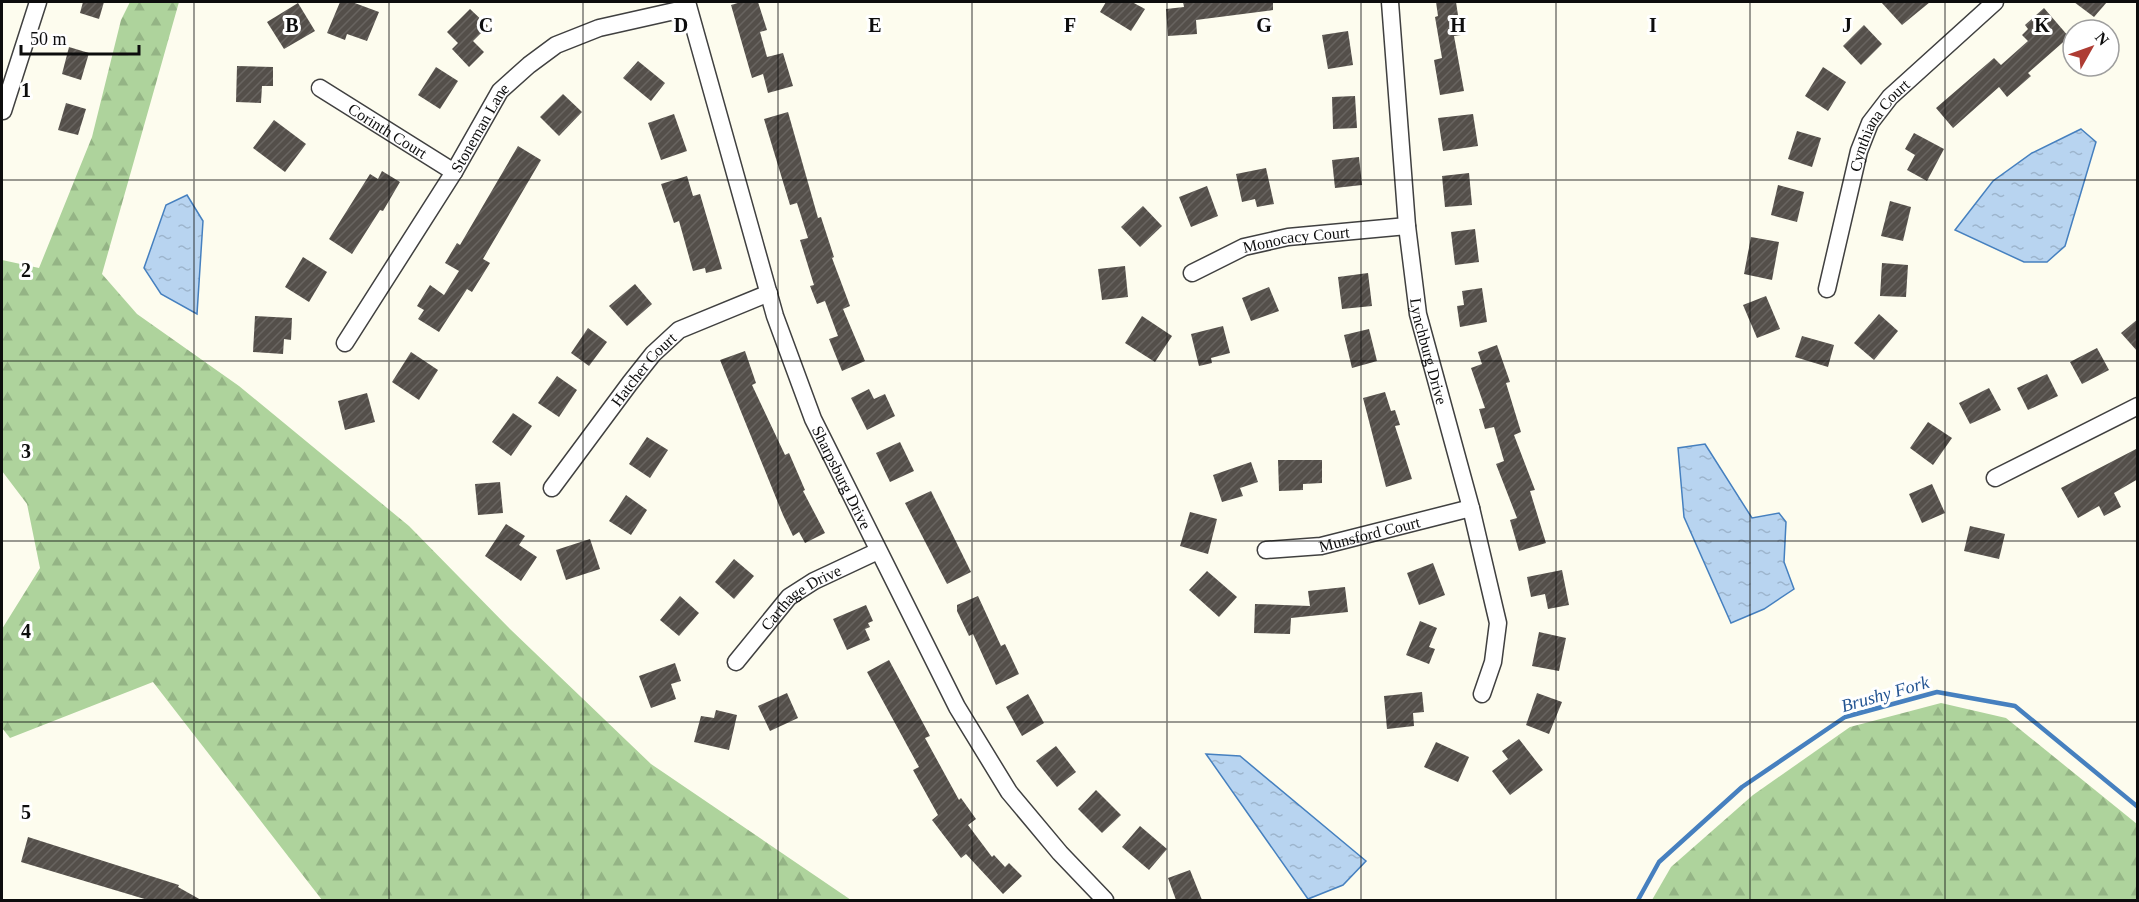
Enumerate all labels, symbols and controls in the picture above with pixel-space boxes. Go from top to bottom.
text: B [285,14,299,36]
text: C [479,14,493,36]
text: D [674,14,688,36]
text: E [868,14,882,36]
text: F [1064,14,1076,36]
text: G [1256,14,1272,36]
text: H [1450,14,1466,36]
text: I [1649,14,1657,36]
text: J [1842,14,1852,36]
text: K [2034,14,2050,36]
scale bar [21,18,140,56]
north arrow [2061,18,2121,78]
text: 50 m [30,29,67,49]
text: N [2092,29,2113,49]
street label: Cynthiana Court [1847,76,1913,173]
text: 1 [21,79,31,101]
street label: Stoneman Lane [448,80,512,175]
street label: Corinth Court [345,100,430,162]
street label: Monocacy Court [1241,223,1351,256]
text: 2 [21,259,31,281]
street label: Lynchburg Drive [1407,297,1450,406]
street label: Hatcher Court [608,329,680,410]
street label: Sharpsburg Drive [809,423,875,532]
text: 3 [21,440,31,462]
street label: Munsford Court [1317,513,1422,555]
street label: Carthage Drive [758,562,844,634]
text: 4 [21,620,31,642]
water label: Brushy Fork [1839,672,1932,716]
text: 5 [21,801,31,823]

